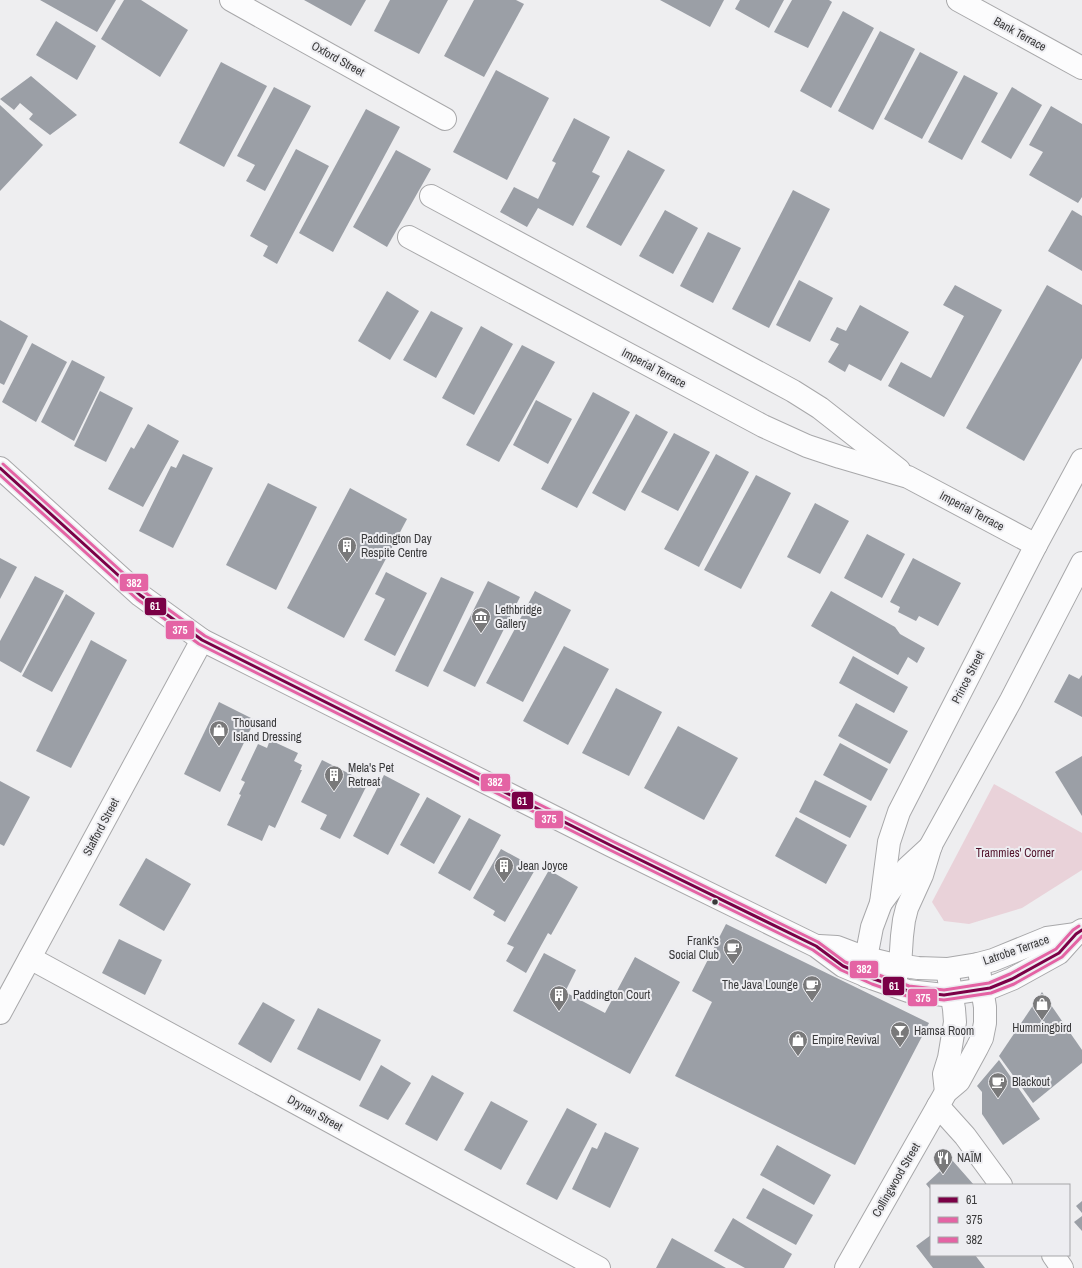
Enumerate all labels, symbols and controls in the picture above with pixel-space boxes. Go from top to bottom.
street label: Bank Terrace [991,13,1049,55]
street label: Oxford Street [309,38,368,80]
street label: Imperial Terrace [619,344,689,392]
street label: Imperial Terrace [937,487,1007,535]
place label: Paddington Day Respite Centre [361,531,432,561]
building icon: Paddington Day Respite Centre [336,535,358,563]
line badge: 382 [119,573,149,592]
text: 382 [126,576,142,590]
line badge: 61 [144,597,167,616]
text: 61 [150,599,160,613]
place label: Lethbridge Gallery [495,602,542,632]
museum icon: Lethbridge Gallery [470,606,492,634]
line badge: 375 [165,620,195,640]
text: 375 [172,623,188,637]
street label: Prince Street [948,648,988,706]
place label: Thousand Island Dressing [233,715,302,745]
shop icon: Thousand Island Dressing [208,719,230,747]
place label: Mela's Pet Retreat [348,760,394,790]
building icon: Mela's Pet Retreat [323,764,345,792]
line badge: 382 [480,773,511,792]
text: 382 [487,775,503,789]
line badge: 61 [511,791,534,810]
text: 61 [517,794,527,808]
street label: Stafford Street [79,795,123,859]
line badge: 375 [534,810,564,829]
text: 375 [541,812,557,826]
park label: Trammies' Corner [976,845,1055,861]
building icon: Jean Joyce [493,855,515,883]
place label: Jean Joyce [518,858,568,874]
unlabelled marker [710,897,720,907]
street label: Latrobe Terrace [981,931,1051,969]
place label: Frank's Social Club [669,933,719,963]
cafe icon: Frank's Social Club [722,937,744,965]
line badge: 382 [849,960,879,979]
text: 382 [856,962,872,976]
cafe icon: The Java Lounge [801,974,823,1002]
line badge: 61 [882,976,905,996]
place label: The Java Lounge [722,977,798,993]
text: 61 [889,979,899,993]
building icon: Paddington Court [548,984,570,1012]
place label: Paddington Court [573,987,650,1003]
line badge: 375 [907,988,938,1007]
text: 375 [915,991,931,1005]
shop icon: Hummingbird [1031,993,1053,1021]
bar icon: Hamsa Room [889,1020,911,1048]
place label: Hummingbird [1012,1020,1072,1036]
place label: Hamsa Room [914,1023,974,1039]
shop icon: Empire Revival [787,1029,809,1057]
place label: Empire Revival [812,1032,879,1048]
cafe icon: Blackout [987,1071,1009,1099]
place label: Blackout [1012,1074,1050,1090]
street label: Drynan Street [285,1091,346,1135]
street label: Collingwood Street [868,1140,924,1220]
restaurant icon: NAÏM [932,1147,954,1175]
place label: NAÏM [957,1150,982,1166]
legend [930,1184,1070,1256]
text: 61 [966,1192,977,1208]
text: 375 [966,1212,983,1228]
text: 382 [966,1232,982,1248]

